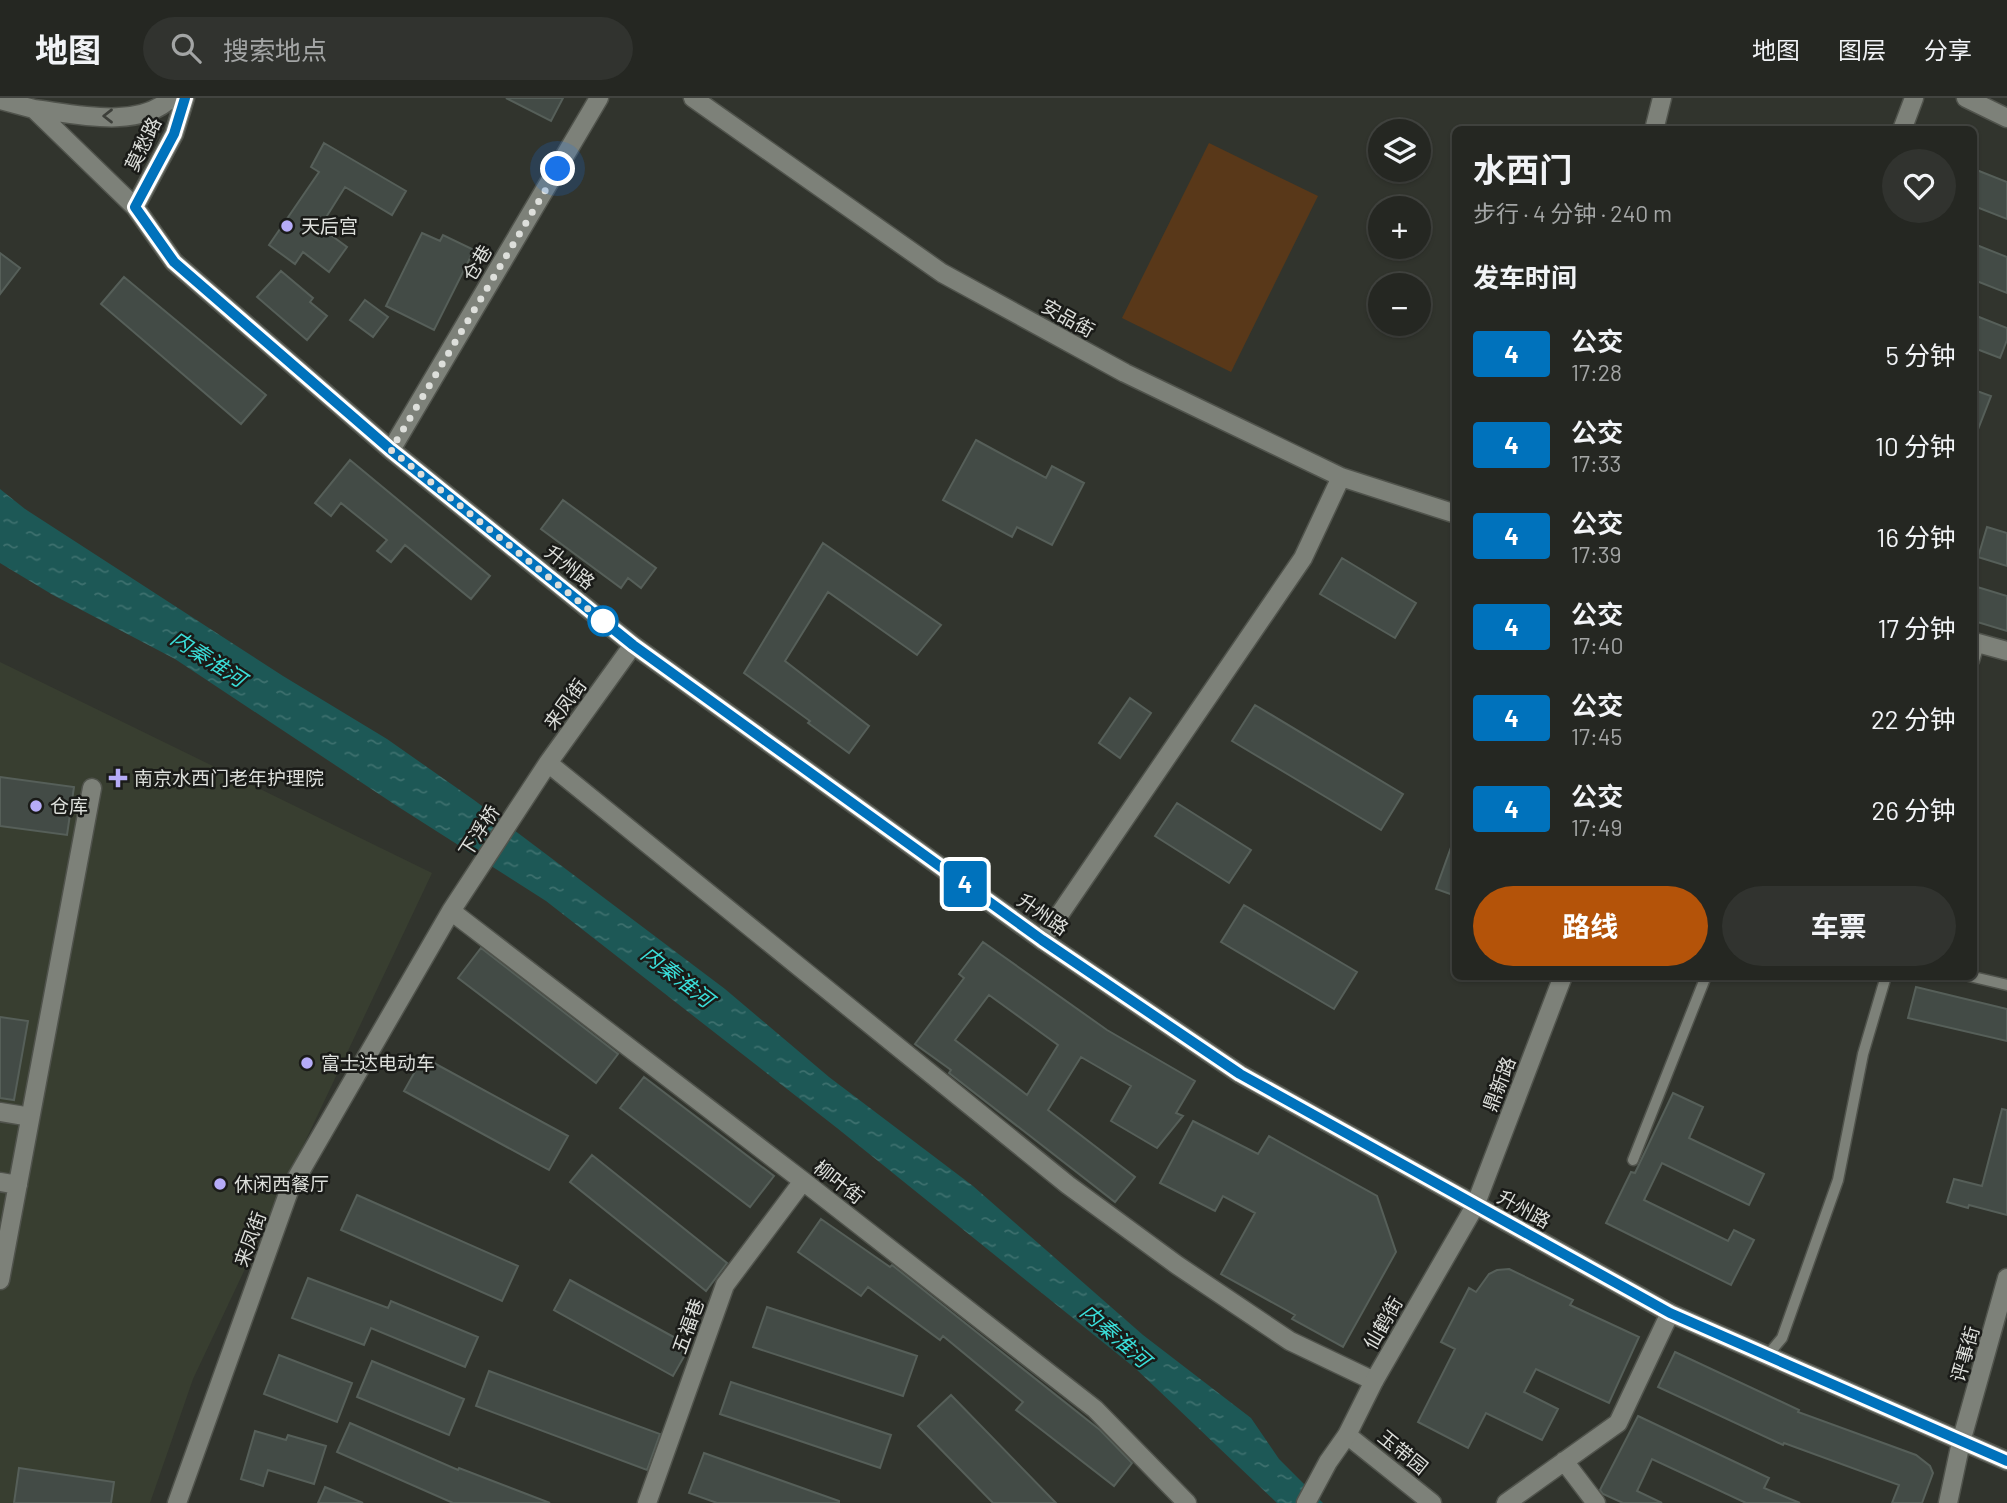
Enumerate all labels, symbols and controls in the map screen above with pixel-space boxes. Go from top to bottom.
search box [143,17,633,80]
text: 地图 [35,29,101,69]
icon: search [167,29,205,67]
text: 搜索地点 [223,34,327,65]
text: 地图 [1752,35,1800,64]
text: 图层 [1838,35,1886,64]
text: 分享 [1924,35,1972,64]
one-way arrow [102,108,113,124]
street label: 莫愁路 [120,113,165,174]
map controls [1368,119,1431,336]
button: layers [1368,119,1431,182]
text: 水西门 [1473,149,1572,189]
button: heart [1882,149,1956,223]
your location [540,151,575,186]
button: + [1368,196,1431,259]
text: 步行 · 4 分钟 · 240 m [1473,199,1672,227]
place label: 天后宫 [301,214,358,237]
marker: 天后宫 [279,218,295,234]
street label: 仓巷 [457,241,496,285]
text: 发车时间 [1473,261,1577,292]
button: − [1368,273,1431,336]
street label: 安品街 [1038,294,1099,341]
text: 公交 [1571,325,1623,356]
text: 4 [1504,339,1519,368]
text: 5 分钟 [1885,339,1956,370]
text: 17:28 [1571,358,1622,386]
text: 公交 [1571,416,1623,447]
text: 4 [1504,430,1519,459]
text: 10 分钟 [1875,430,1956,461]
text: 17:33 [1571,449,1621,477]
text: 公交 [1571,507,1623,538]
text: 4 [1504,521,1519,550]
text: 16 分钟 [1876,521,1956,552]
street label: 升州路 [541,540,600,593]
text: 17:39 [1571,540,1622,568]
text: 公交 [1571,598,1623,629]
unlabelled marker [588,606,618,636]
text: 4 [1504,612,1519,641]
text: 17 分钟 [1877,612,1956,643]
water label: 内秦淮河 [167,624,254,693]
text: 17:40 [1571,631,1623,659]
street label: 来凤街 [539,674,591,734]
text: 公交 [1571,689,1623,720]
text: 4 [1504,703,1519,732]
text: 22 分钟 [1871,703,1956,734]
text: 17:45 [1571,722,1622,750]
place label: 南京水西门老年护理院 [134,766,324,789]
marker: 南京水西门老年护理院 [108,768,128,788]
text: 公交 [1571,780,1623,811]
place label: 仓库 [50,794,88,817]
text: 4 [1504,794,1519,823]
text: 26 分钟 [1871,794,1956,825]
marker: 仓库 [28,798,44,814]
street label: 下浮桥 [453,801,504,861]
text: 17:49 [1571,813,1622,841]
line badge: 4 [942,861,988,907]
text: 4 [958,869,972,898]
button: 路线 [1473,886,1708,966]
button: 车票 [1722,886,1956,966]
street label: 升州路 [1013,888,1073,939]
water label: 内秦淮河 [637,940,722,1014]
place label: 富士达电动车 [321,1051,435,1074]
street label: 鼎新路 [1478,1053,1519,1115]
marker: 富士达电动车 [299,1055,315,1071]
street label: 柳叶街 [810,1155,869,1208]
place label: 休闲西餐厅 [234,1172,329,1195]
marker: 休闲西餐厅 [212,1176,228,1192]
street label: 升州路 [1494,1185,1555,1232]
street label: 来凤街 [229,1208,270,1270]
street label: 仙鹤街 [1358,1292,1407,1353]
street label: 五福巷 [667,1295,708,1357]
water label: 内秦淮河 [1076,1298,1159,1374]
street label: 评事街 [1946,1323,1983,1384]
street label: 玉带园 [1374,1425,1433,1478]

